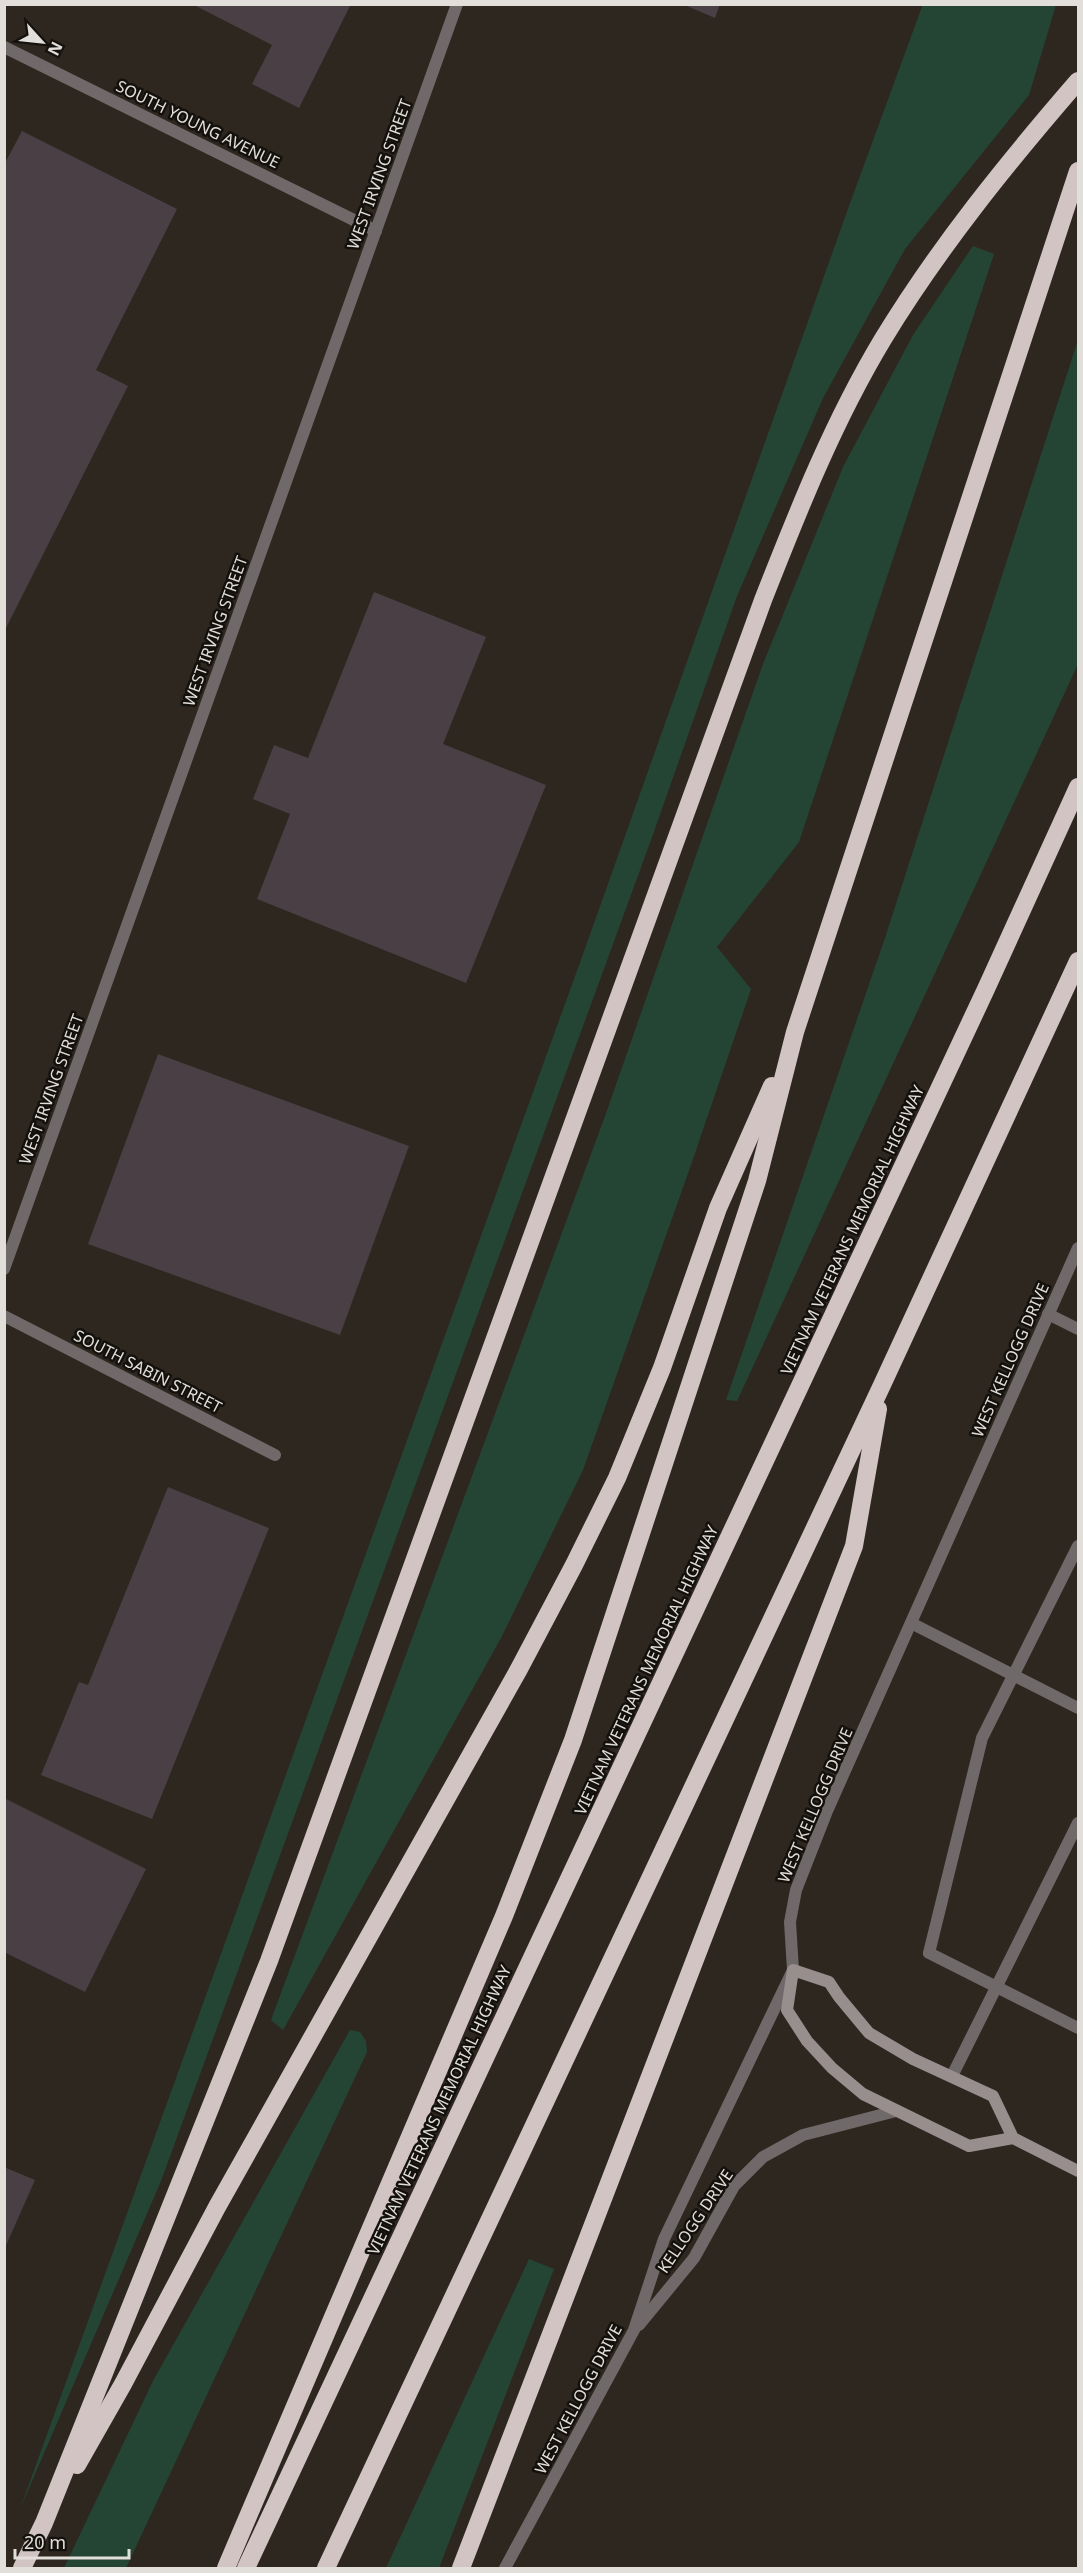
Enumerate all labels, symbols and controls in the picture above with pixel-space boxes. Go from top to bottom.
north arrow [12,12,72,72]
text: N [43,38,68,60]
street label: SOUTH YOUNG AVENUE [112,75,284,173]
street label: WEST IRVING STREET [342,96,416,252]
street label: WEST IRVING STREET [178,553,252,709]
street label: WEST IRVING STREET [14,1011,88,1167]
street label: VIETNAM VETERANS MEMORIAL HIGHWAY [775,1081,929,1378]
street label: WEST KELLOGG DRIVE [966,1280,1054,1440]
street label: SOUTH SABIN STREET [70,1324,226,1418]
street label: VIETNAM VETERANS MEMORIAL HIGHWAY [569,1521,723,1818]
street label: WEST KELLOGG DRIVE [772,1724,858,1886]
street label: VIETNAM VETERANS MEMORIAL HIGHWAY [362,1961,516,2258]
street label: KELLOGG DRIVE [652,2165,738,2277]
street label: WEST KELLOGG DRIVE [529,2320,627,2478]
scale bar [15,2522,129,2560]
text: 20 m [24,2530,66,2554]

